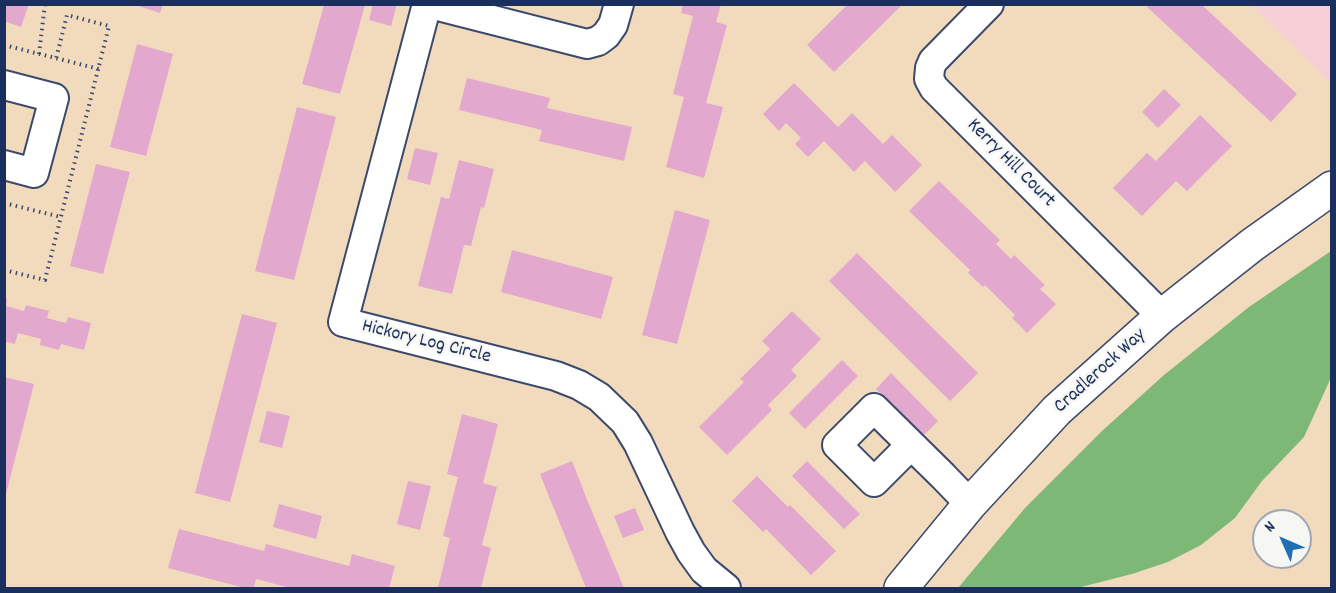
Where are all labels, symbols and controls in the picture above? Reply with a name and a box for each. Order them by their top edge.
street label: Kerry Hill Court [961,115,1059,213]
street label: Hickory Log Circle [359,315,493,371]
street label: Cradlerock Way [1050,324,1152,420]
north arrow [1252,509,1312,569]
text: N [1259,516,1281,538]

